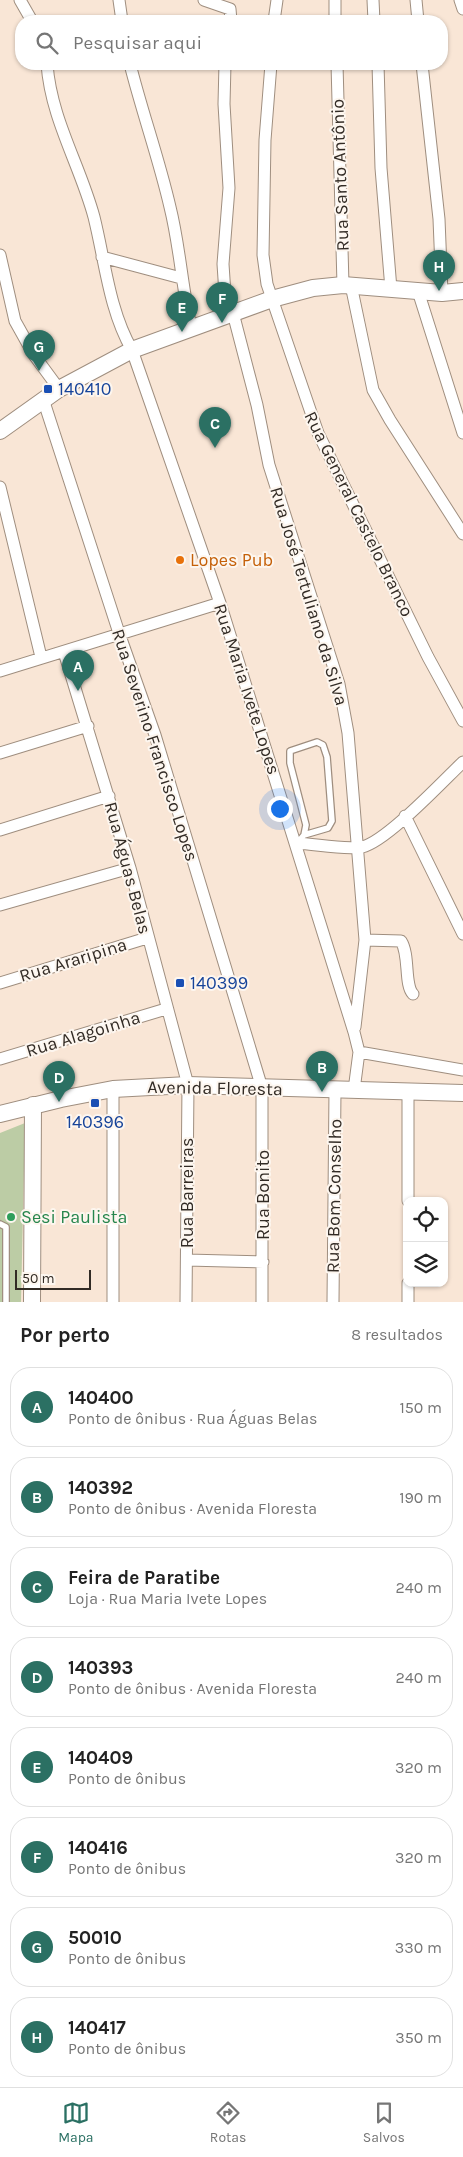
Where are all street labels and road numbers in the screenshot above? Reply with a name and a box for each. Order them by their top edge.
street label: Rua Santo Antônio [326,98,354,252]
street label: Rua General Castelo Branco [300,408,418,620]
street label: Rua José Tertuliano da Silva [265,484,353,708]
street label: Rua Maria Ivete Lopes [209,601,285,777]
street label: Rua Severino Francisco Lopes [107,626,203,864]
street label: Rua Águas Belas [100,799,157,937]
street label: Rua Araripina [17,933,129,987]
street label: Rua Alagoinha [23,1006,143,1062]
street label: Avenida Floresta [147,1076,283,1100]
street label: Rua Bom Conselho [322,1119,346,1273]
street label: Rua Barreiras [176,1138,198,1248]
street label: Rua Bonito [252,1150,274,1240]

